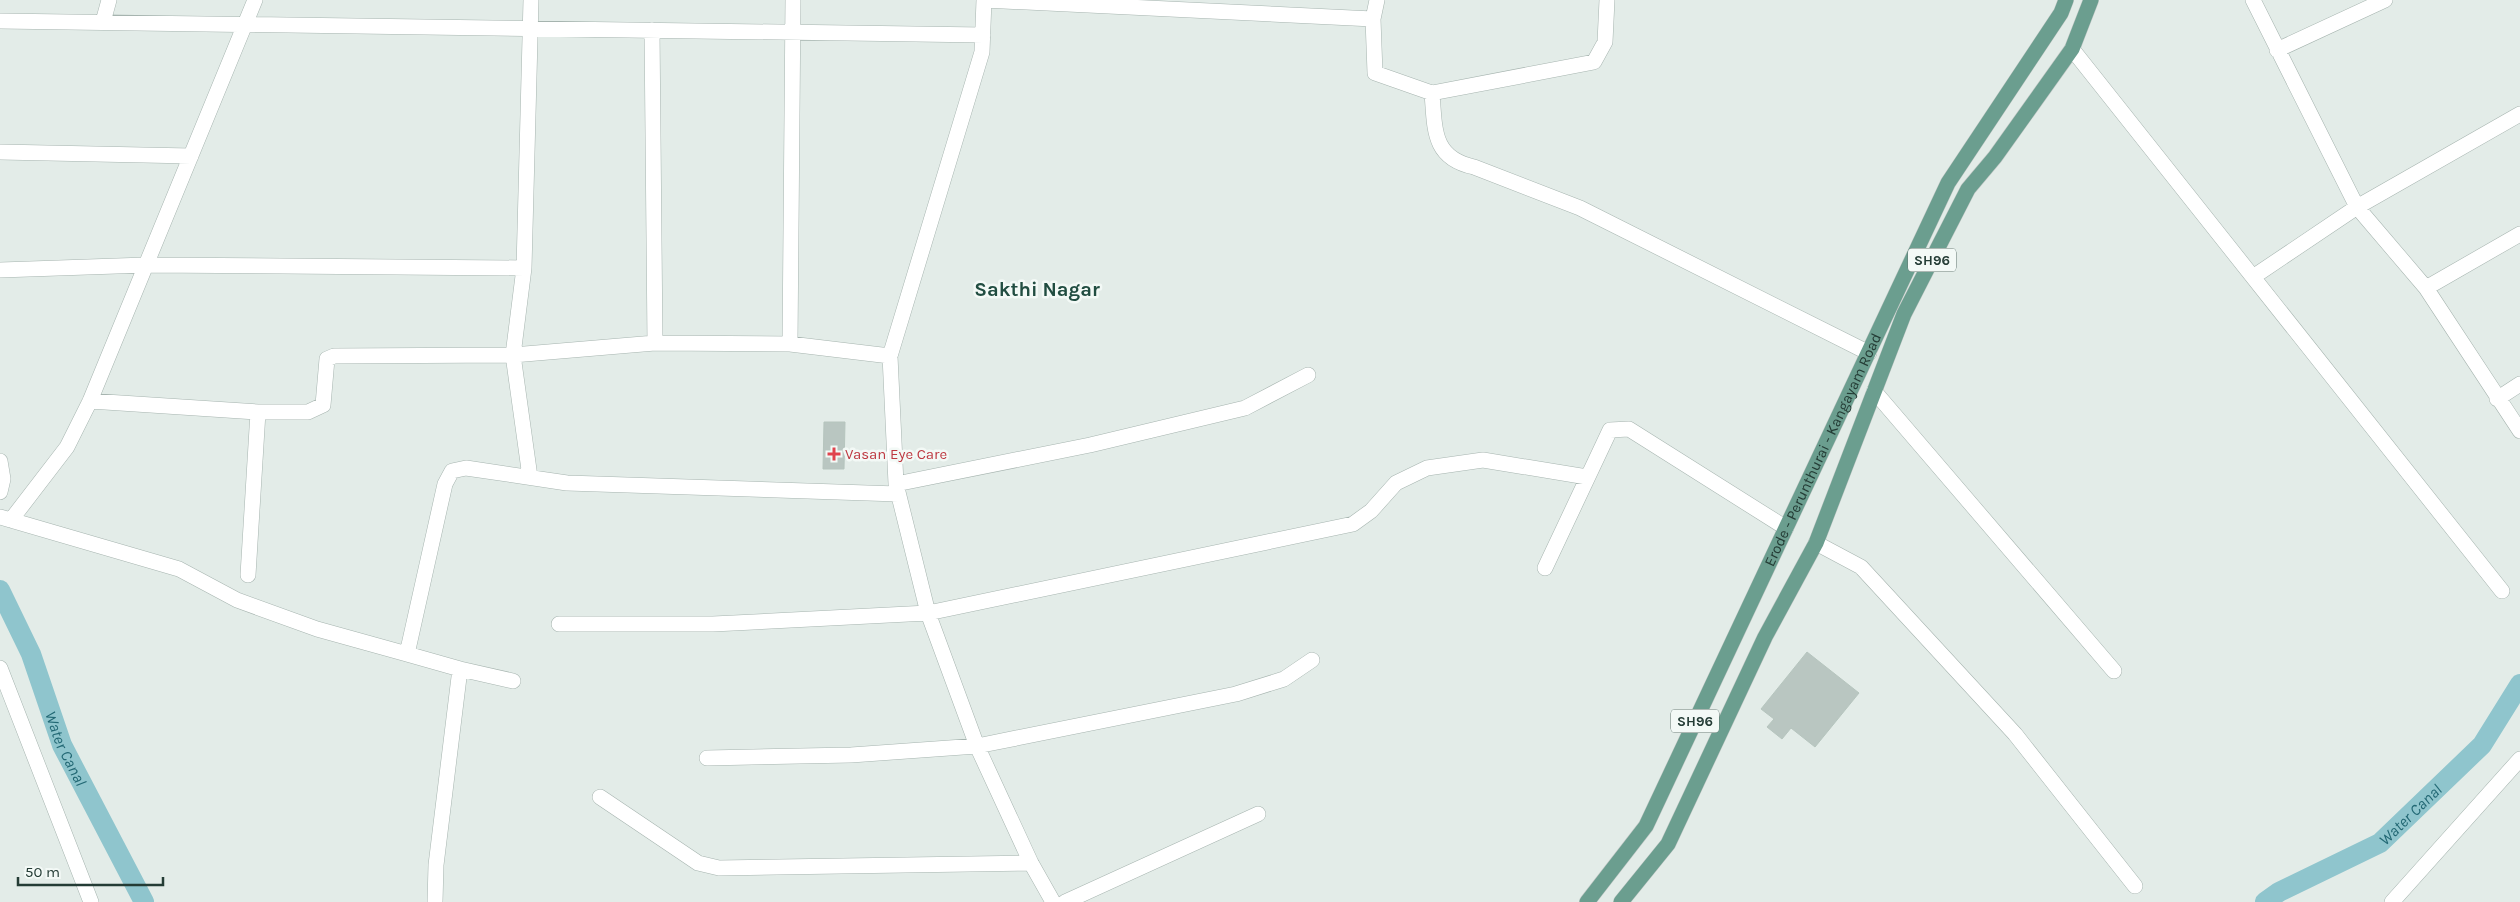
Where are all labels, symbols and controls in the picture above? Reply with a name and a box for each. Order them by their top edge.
road number: SH96 [1908,248,1956,272]
district label: Sakthi Nagar [974,278,1100,301]
street label: Erode - Perunthurai - Kangayam Road [1760,330,1885,569]
place label: Vasan Eye Care [845,445,947,463]
marker: Vasan Eye Care [827,447,841,461]
water label: Water Canal [41,709,91,789]
road number: SH96 [1671,709,1719,732]
water label: Water Canal [2375,780,2446,849]
scale bar [18,854,162,886]
text: 50 m [25,863,60,881]

